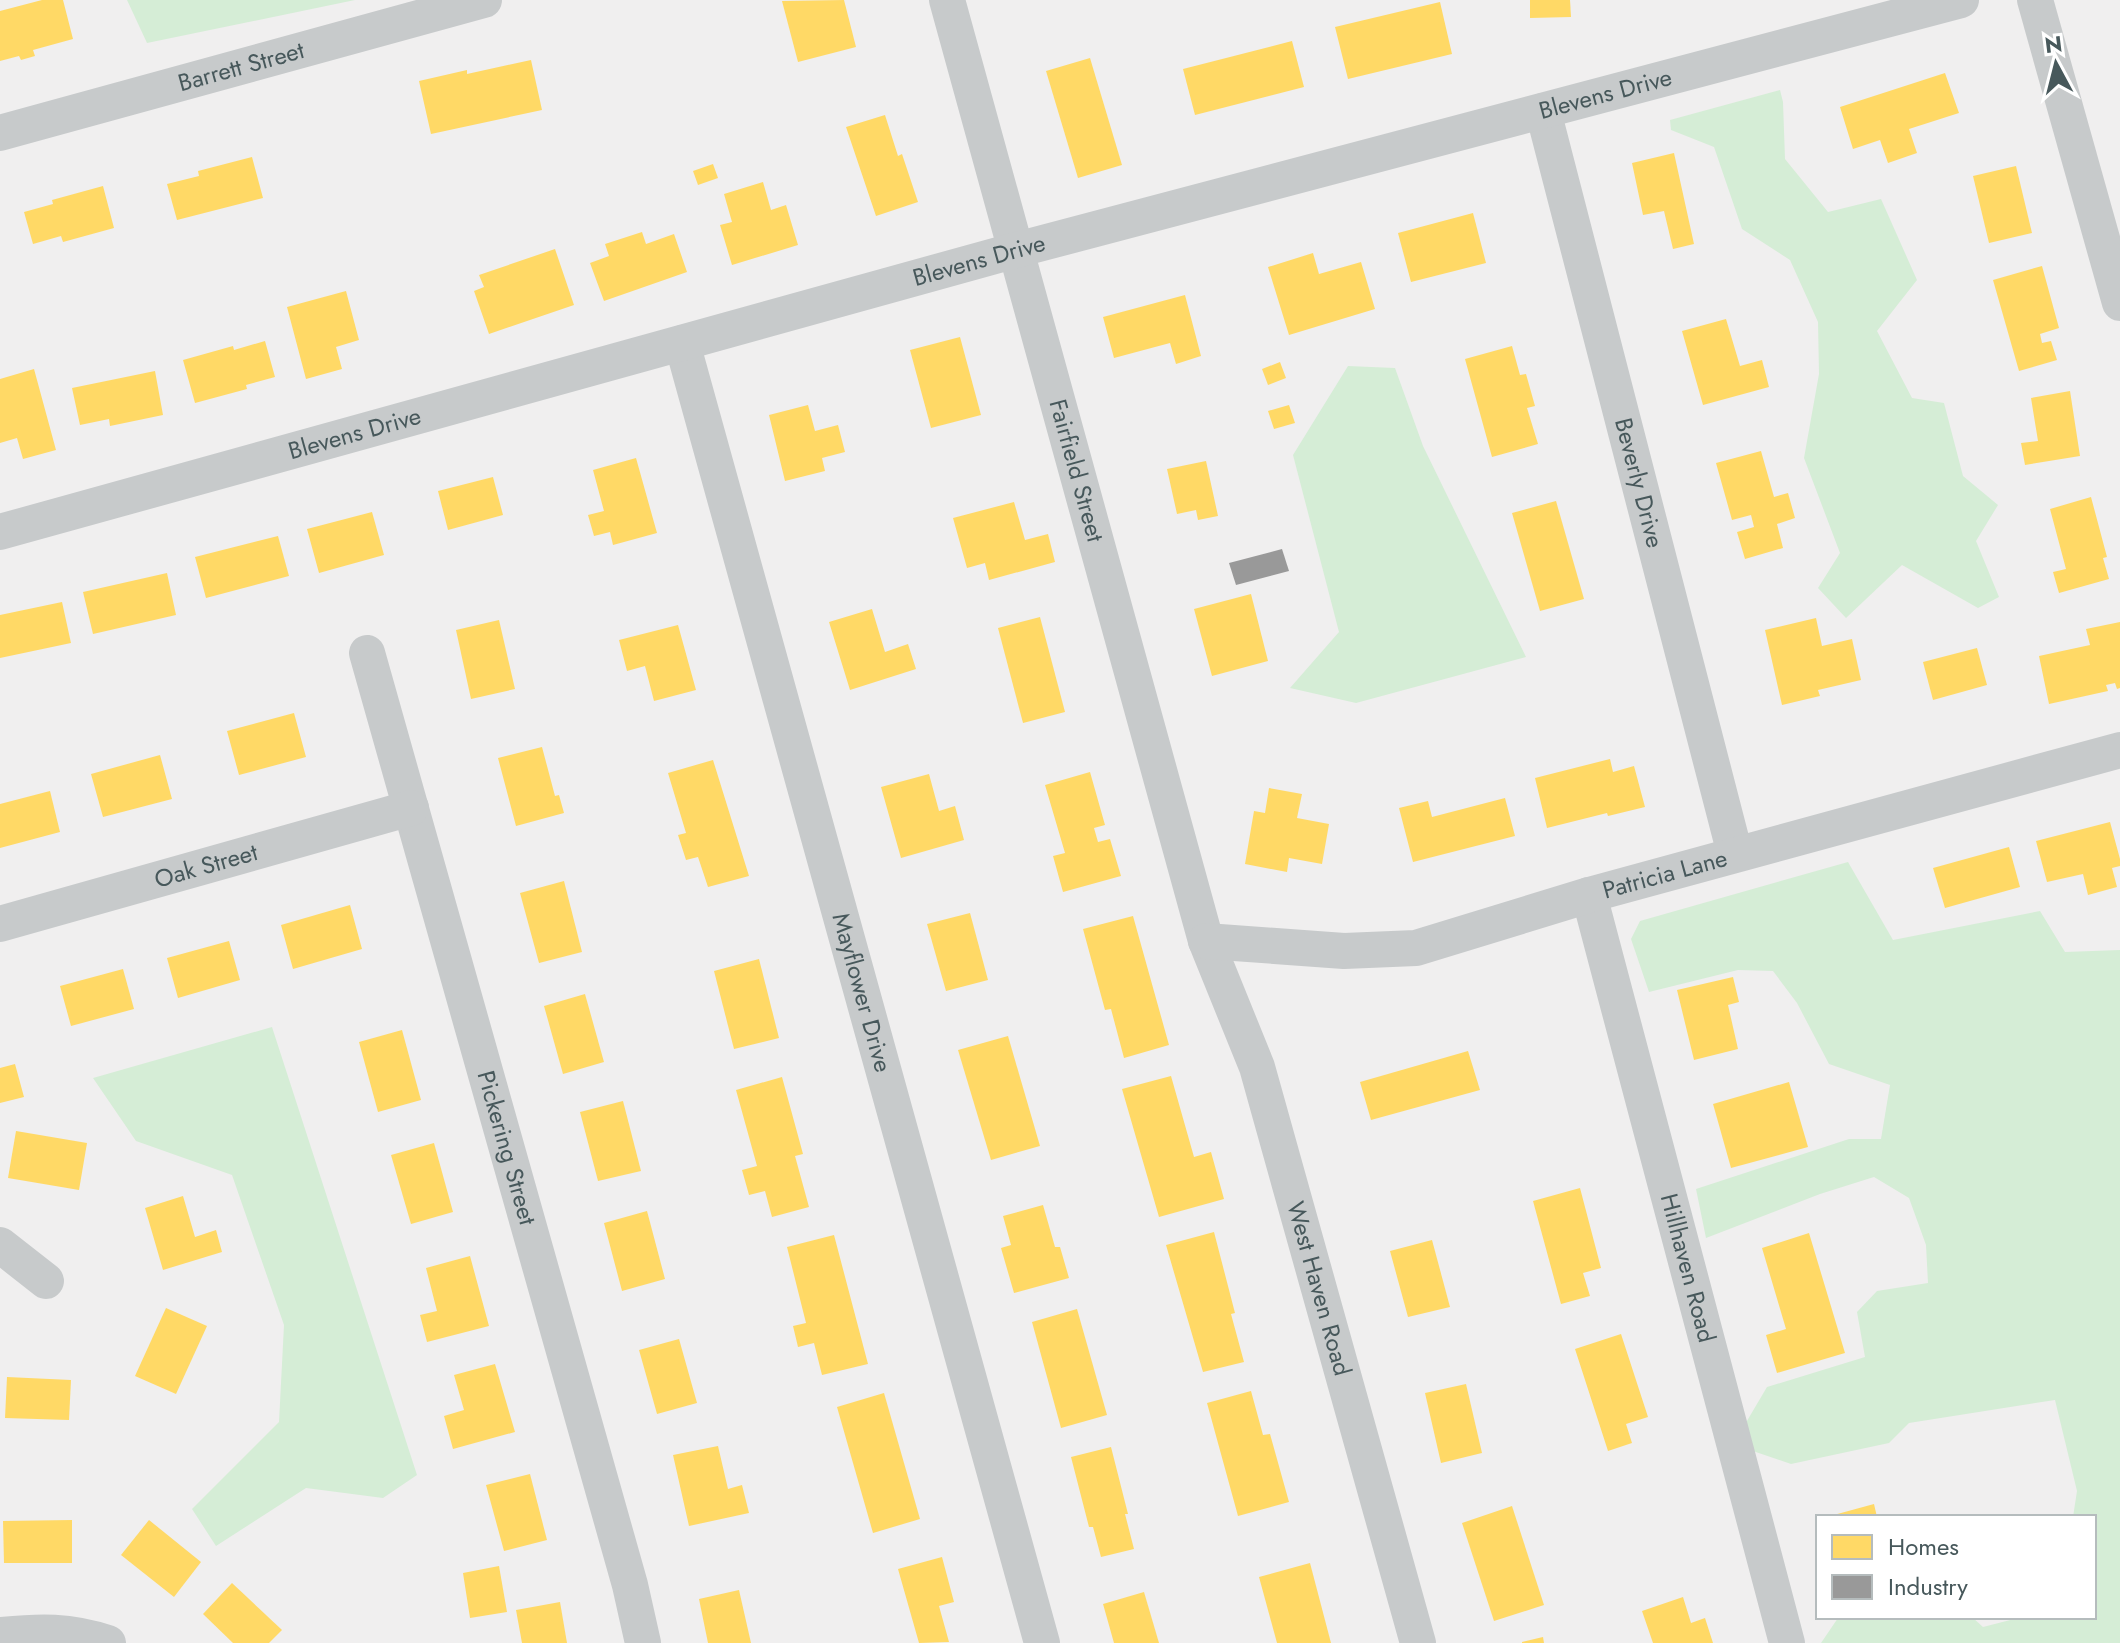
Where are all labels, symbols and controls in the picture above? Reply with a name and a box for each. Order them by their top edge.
north arrow [2016,24,2096,104]
text: N [2043,27,2064,61]
street label: Barrett Street [174,32,308,100]
street label: Blevens Drive [1535,59,1676,128]
street label: Blevens Drive [908,225,1049,295]
street label: Fairfield Street [1041,395,1113,546]
street label: Blevens Drive [284,398,425,468]
street label: Beverly Drive [1606,414,1673,551]
street label: Oak Street [150,834,262,897]
street label: Patricia Lane [1598,840,1731,908]
street label: Mayflower Drive [824,909,901,1076]
street label: Pickering Street [469,1066,546,1229]
street label: Hillhaven Road [1652,1190,1725,1346]
street label: West Haven Road [1278,1197,1360,1380]
legend [1816,1515,2096,1619]
text: Homes [1888,1529,1959,1564]
text: Industry [1888,1569,1968,1604]

